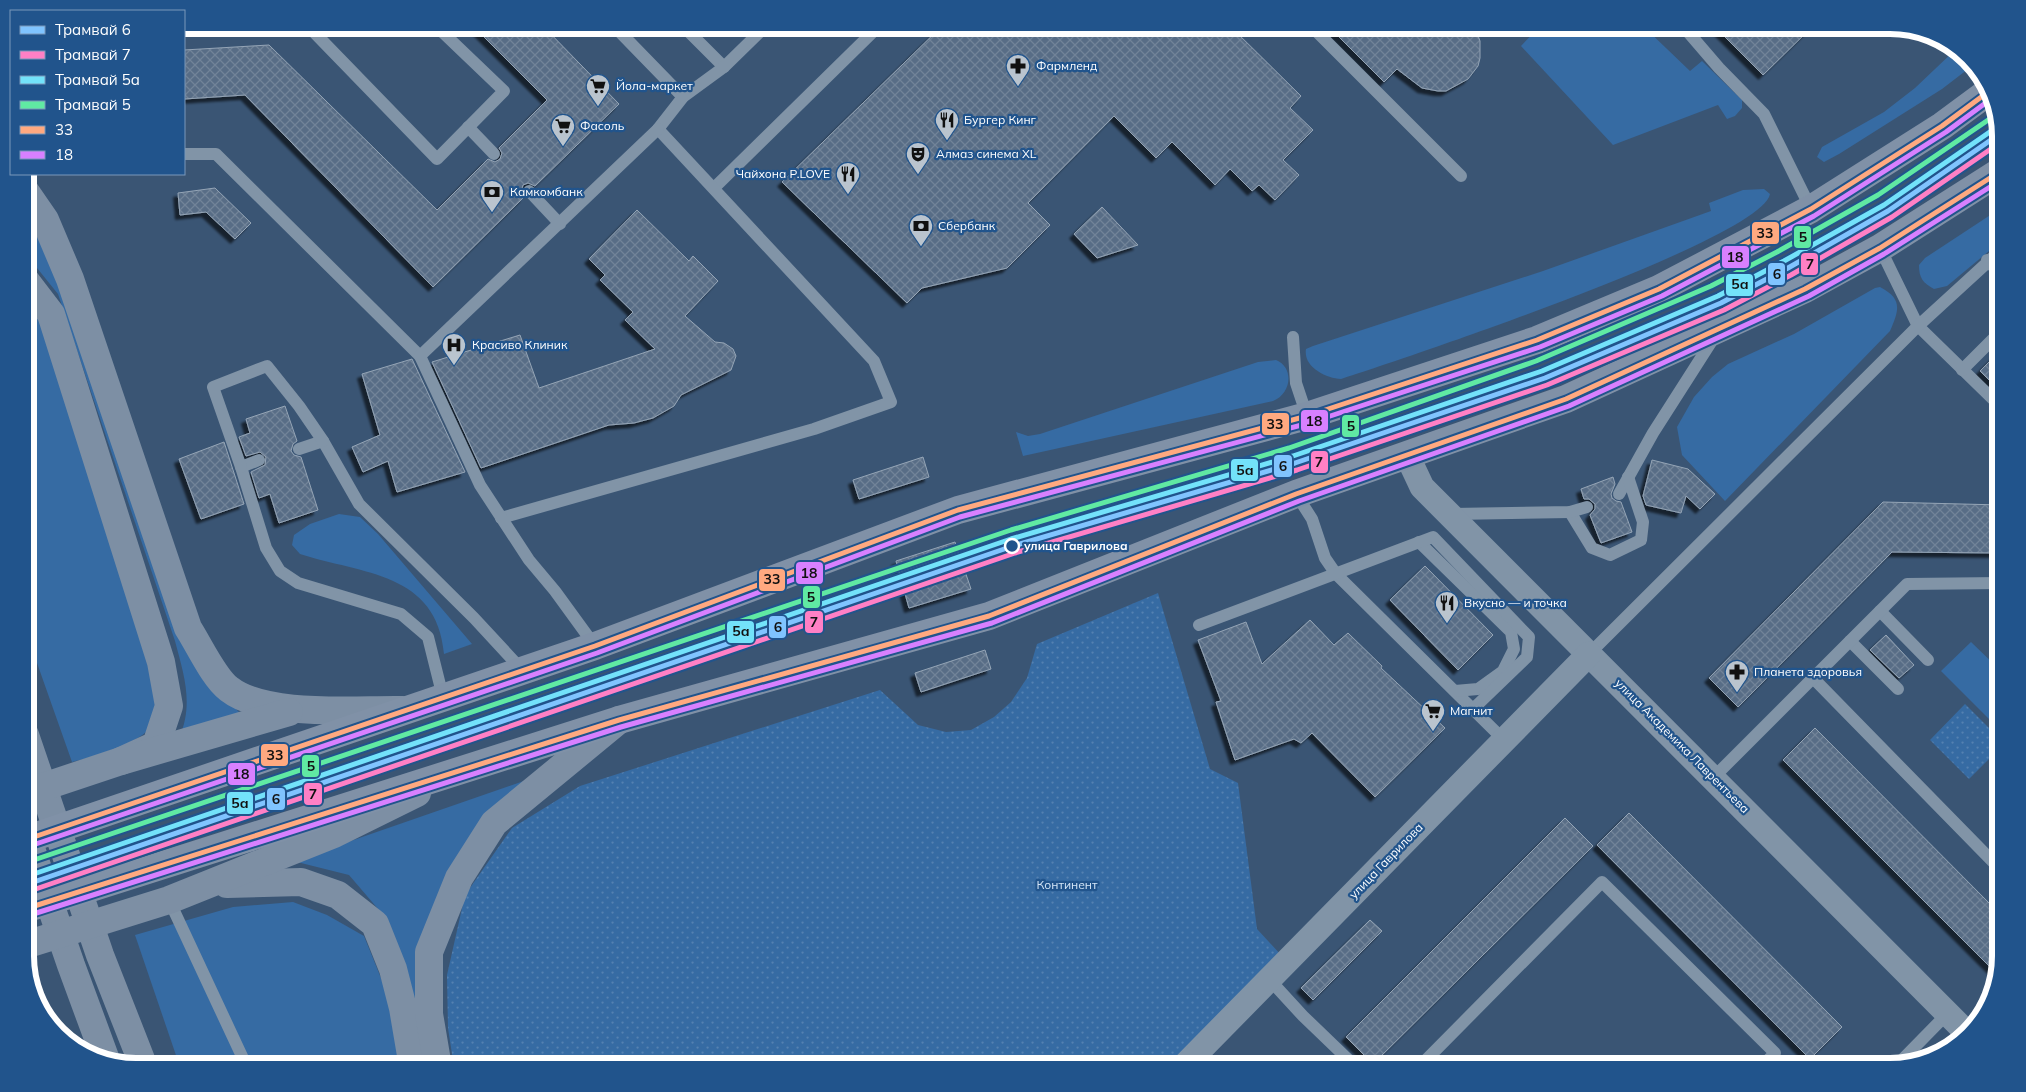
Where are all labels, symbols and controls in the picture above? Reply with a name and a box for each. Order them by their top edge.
legend [10,10,185,175]
text: Трамвай 6 [55,20,131,39]
text: Трамвай 7 [55,45,131,64]
pharmacy icon: Фармленд [1005,53,1031,87]
place label: Фармленд [1036,58,1097,73]
text: Трамвай 5а [55,70,140,89]
supermarket icon: Йола-маркет [585,73,611,107]
place label: Йола-маркет [616,78,693,93]
text: Трамвай 5 [55,95,131,114]
restaurant icon: Бургер Кинг [934,107,960,141]
place label: Бургер Кинг [964,112,1037,127]
supermarket icon: Фасоль [550,113,576,147]
place label: Фасоль [580,118,625,133]
text: 33 [55,120,73,139]
theatre icon: Алмаз синема XL [905,141,931,175]
text: 18 [55,145,73,164]
place label: Алмаз синема XL [936,146,1037,161]
restaurant icon: Чайхона P.LOVE [835,161,861,195]
place label: Чайхона P.LOVE [736,166,830,181]
bank icon: Камкомбанк [479,179,505,213]
place label: Камкомбанк [510,184,583,199]
bank icon: Сбербанк [908,213,934,247]
place label: Сбербанк [938,218,996,233]
line badge: 33 [1751,221,1780,245]
text: 33 [1757,224,1773,242]
line badge: 5 [1793,225,1812,249]
text: 5 [1799,228,1807,246]
line badge: 18 [1721,245,1750,269]
text: 18 [1727,248,1743,266]
line badge: 7 [1800,252,1819,276]
text: 7 [1806,255,1814,273]
line badge: 6 [1767,262,1786,286]
text: 6 [1773,265,1781,283]
line badge: 5а [1725,273,1754,297]
text: 5а [1731,275,1749,293]
hospital icon: Красиво Клиник [441,332,467,366]
place label: Красиво Клиник [472,337,568,352]
line badge: 18 [1300,409,1329,433]
line badge: 33 [1261,412,1290,436]
text: 18 [1306,412,1322,430]
line badge: 5 [1341,414,1360,438]
text: 33 [1267,415,1283,433]
text: 5 [1347,417,1355,435]
line badge: 7 [1310,450,1329,474]
text: 7 [1315,453,1323,471]
line badge: 6 [1273,454,1293,478]
text: 6 [1279,457,1287,475]
line badge: 5а [1230,458,1259,482]
text: 5а [1236,461,1254,479]
marker: улица Гаврилова [1004,538,1020,554]
place label: улица Гаврилова [1024,538,1128,553]
line badge: 18 [795,561,824,585]
text: 18 [801,564,817,582]
line badge: 33 [758,568,786,592]
text: 33 [764,570,780,588]
line badge: 5 [802,585,821,609]
text: 5 [807,588,815,606]
restaurant icon: Вкусно — и точка [1434,590,1460,624]
place label: Вкусно — и точка [1464,595,1567,610]
line badge: 7 [804,610,824,634]
text: 7 [810,613,818,631]
line badge: 6 [768,615,787,639]
text: 6 [774,618,782,636]
line badge: 5а [726,620,755,644]
text: 5а [732,622,750,640]
pharmacy icon: Планета здоровья [1724,659,1750,693]
place label: Планета здоровья [1754,664,1862,679]
street label: улица Академика Лаврентьева [1612,675,1753,816]
supermarket icon: Магнит [1420,698,1446,732]
place label: Магнит [1450,703,1493,718]
line badge: 33 [260,743,289,767]
text: 33 [267,746,283,764]
line badge: 5 [301,754,320,778]
text: 5 [307,757,315,775]
line badge: 18 [227,762,256,786]
text: 18 [233,765,249,783]
line badge: 7 [303,782,323,806]
text: 7 [309,785,317,803]
line badge: 6 [266,787,286,811]
text: 6 [272,790,280,808]
line badge: 5а [226,791,254,815]
text: 5а [231,794,249,812]
street label: улица Гаврилова [1346,820,1426,902]
park label: Континент [1036,877,1098,892]

